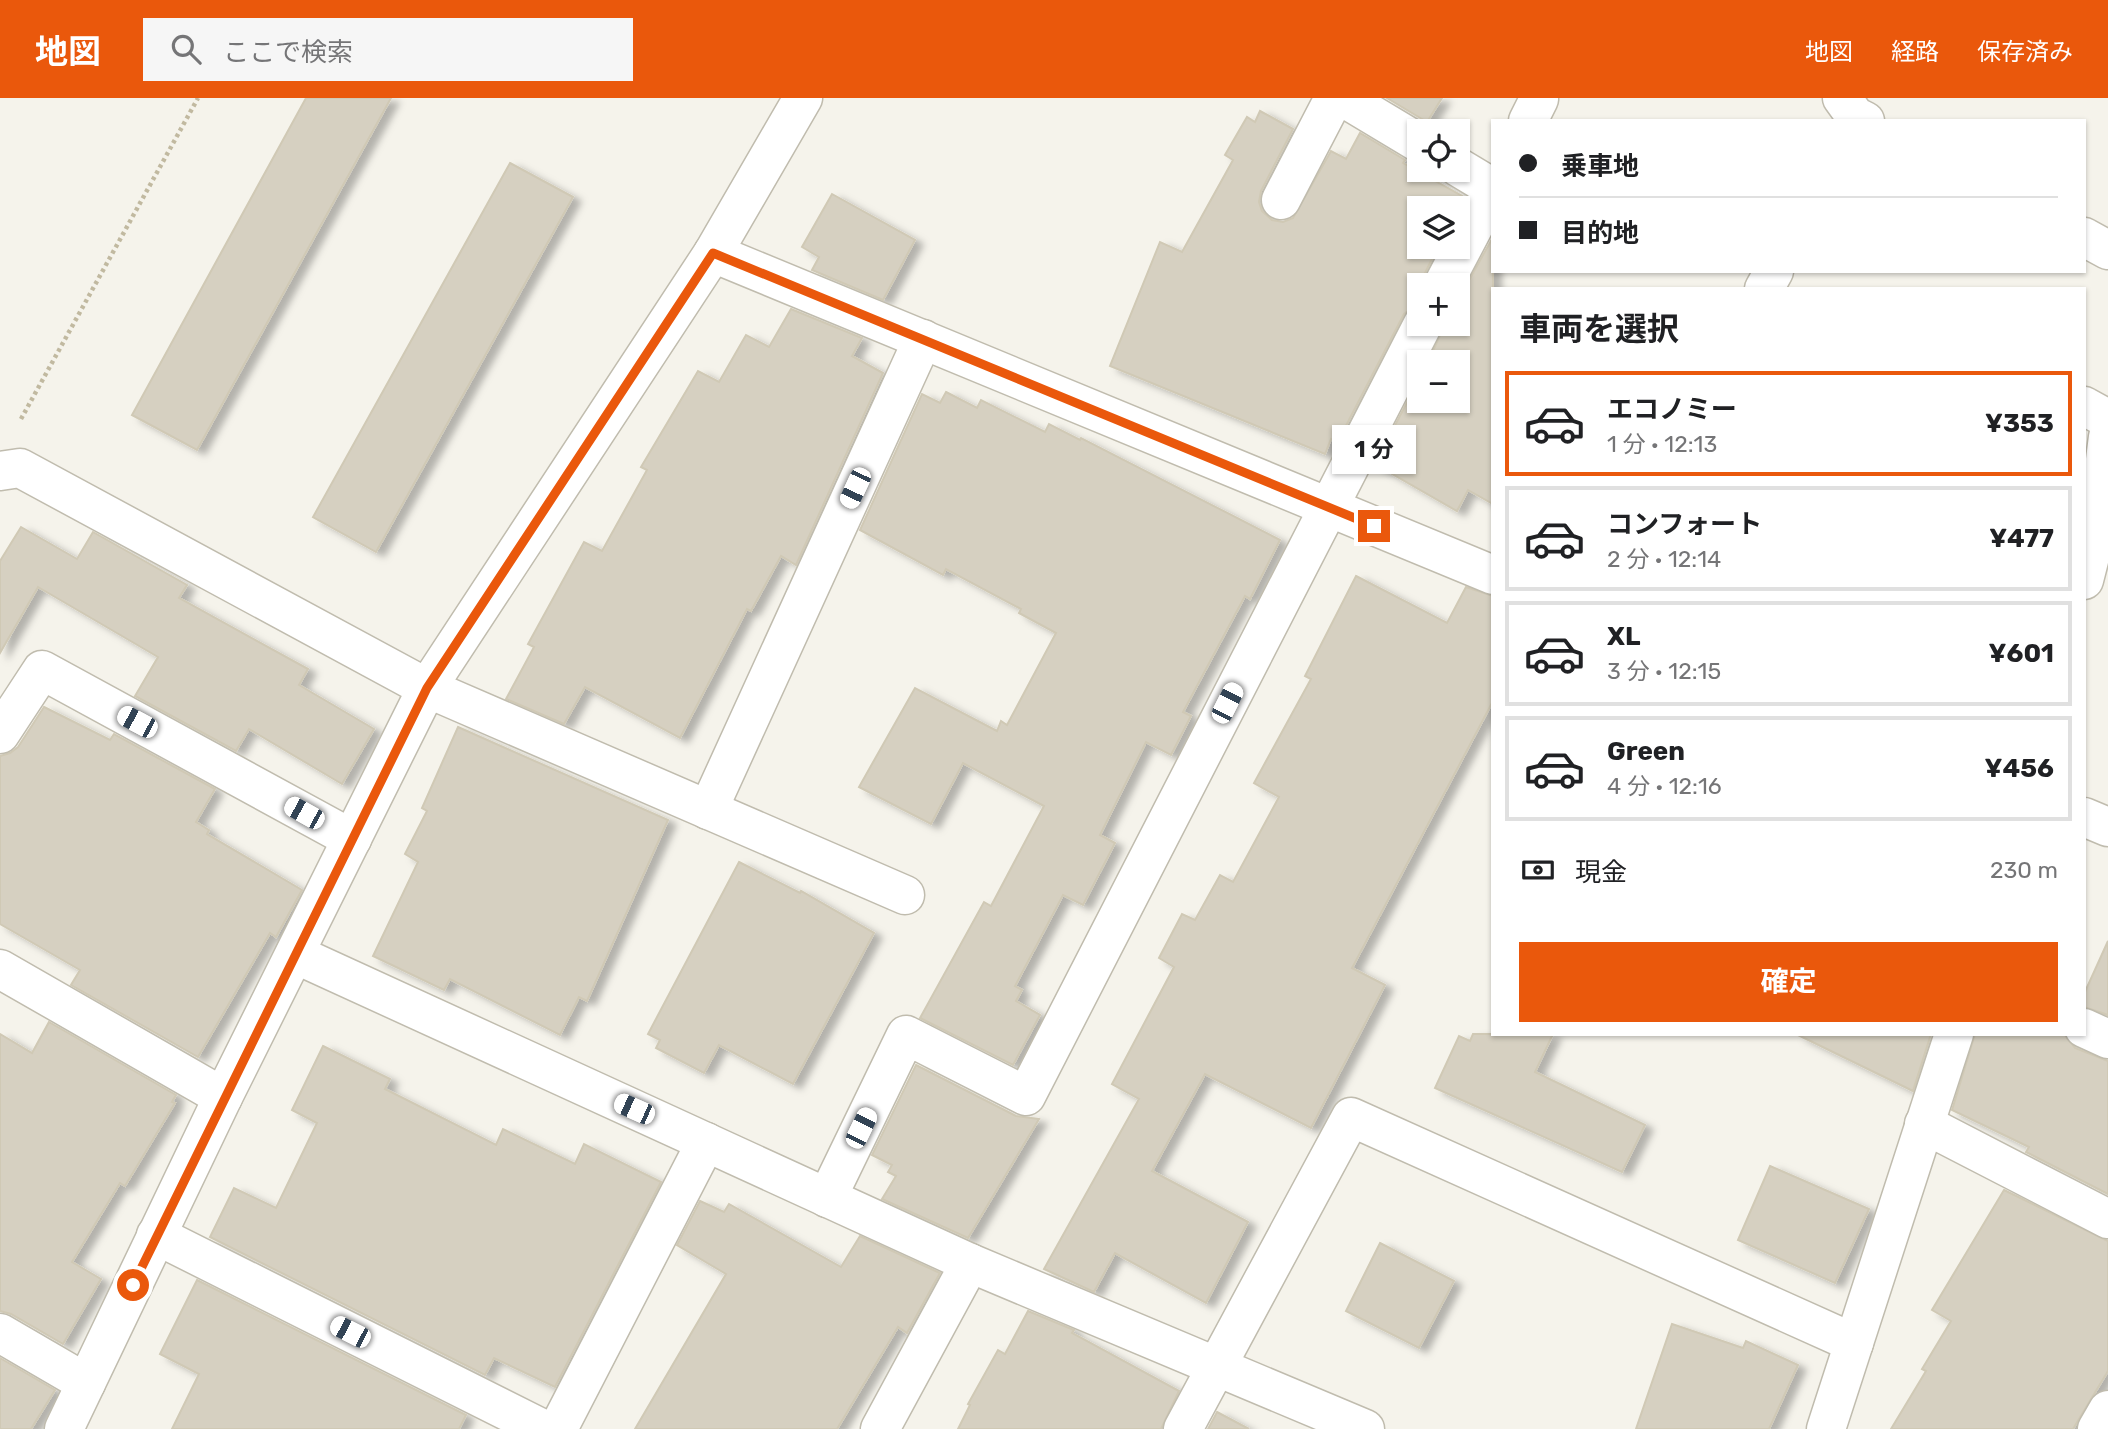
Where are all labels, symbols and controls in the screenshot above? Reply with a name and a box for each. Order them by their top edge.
search box [143,18,633,81]
icon: search [167,30,205,68]
text: 地図 [35,32,101,71]
text: ここで検索 [223,37,353,68]
text: 地図 [1805,38,1853,66]
text: 経路 [1891,38,1939,66]
text: 保存済み [1977,38,2073,66]
map controls [1407,119,1470,413]
button: locate [1407,119,1470,182]
text: 乗車地 [1561,151,1639,182]
button: layers [1407,196,1470,259]
text: 目的地 [1561,218,1639,249]
button: + [1407,273,1470,336]
text: 車両を選択 [1519,310,1679,348]
button: − [1407,350,1470,413]
icon: car [1523,392,1586,455]
text: エコノミー [1607,394,1737,425]
text: ¥353 [1985,408,2054,439]
callout: 1 分 [1332,424,1416,474]
text: 1 分 · 12:13 [1607,430,1717,458]
text: 1 分 [1354,435,1394,463]
car [837,465,874,511]
icon: car [1523,507,1586,570]
text: コンフォート [1607,509,1762,540]
route end [1358,510,1390,542]
text: ¥477 [1989,523,2054,554]
text: 2 分 · 12:14 [1607,545,1721,573]
text: XL [1607,621,1640,652]
icon: car [1523,622,1586,685]
text: ¥601 [1989,638,2054,669]
text: 3 分 · 12:15 [1607,657,1721,685]
car [1209,680,1246,726]
car [114,703,161,741]
text: Green [1607,736,1685,767]
icon: car [1523,737,1586,800]
text: ¥456 [1985,753,2054,784]
text: 4 分 · 12:16 [1607,772,1722,800]
car [281,794,328,832]
icon: cash [1519,851,1557,889]
text: 230 m [1990,856,2058,884]
text: 現金 [1575,857,1627,888]
button: 確定 [1519,942,2058,1022]
car [611,1091,658,1127]
car [843,1105,880,1151]
route start [117,1269,149,1301]
car [327,1313,374,1351]

